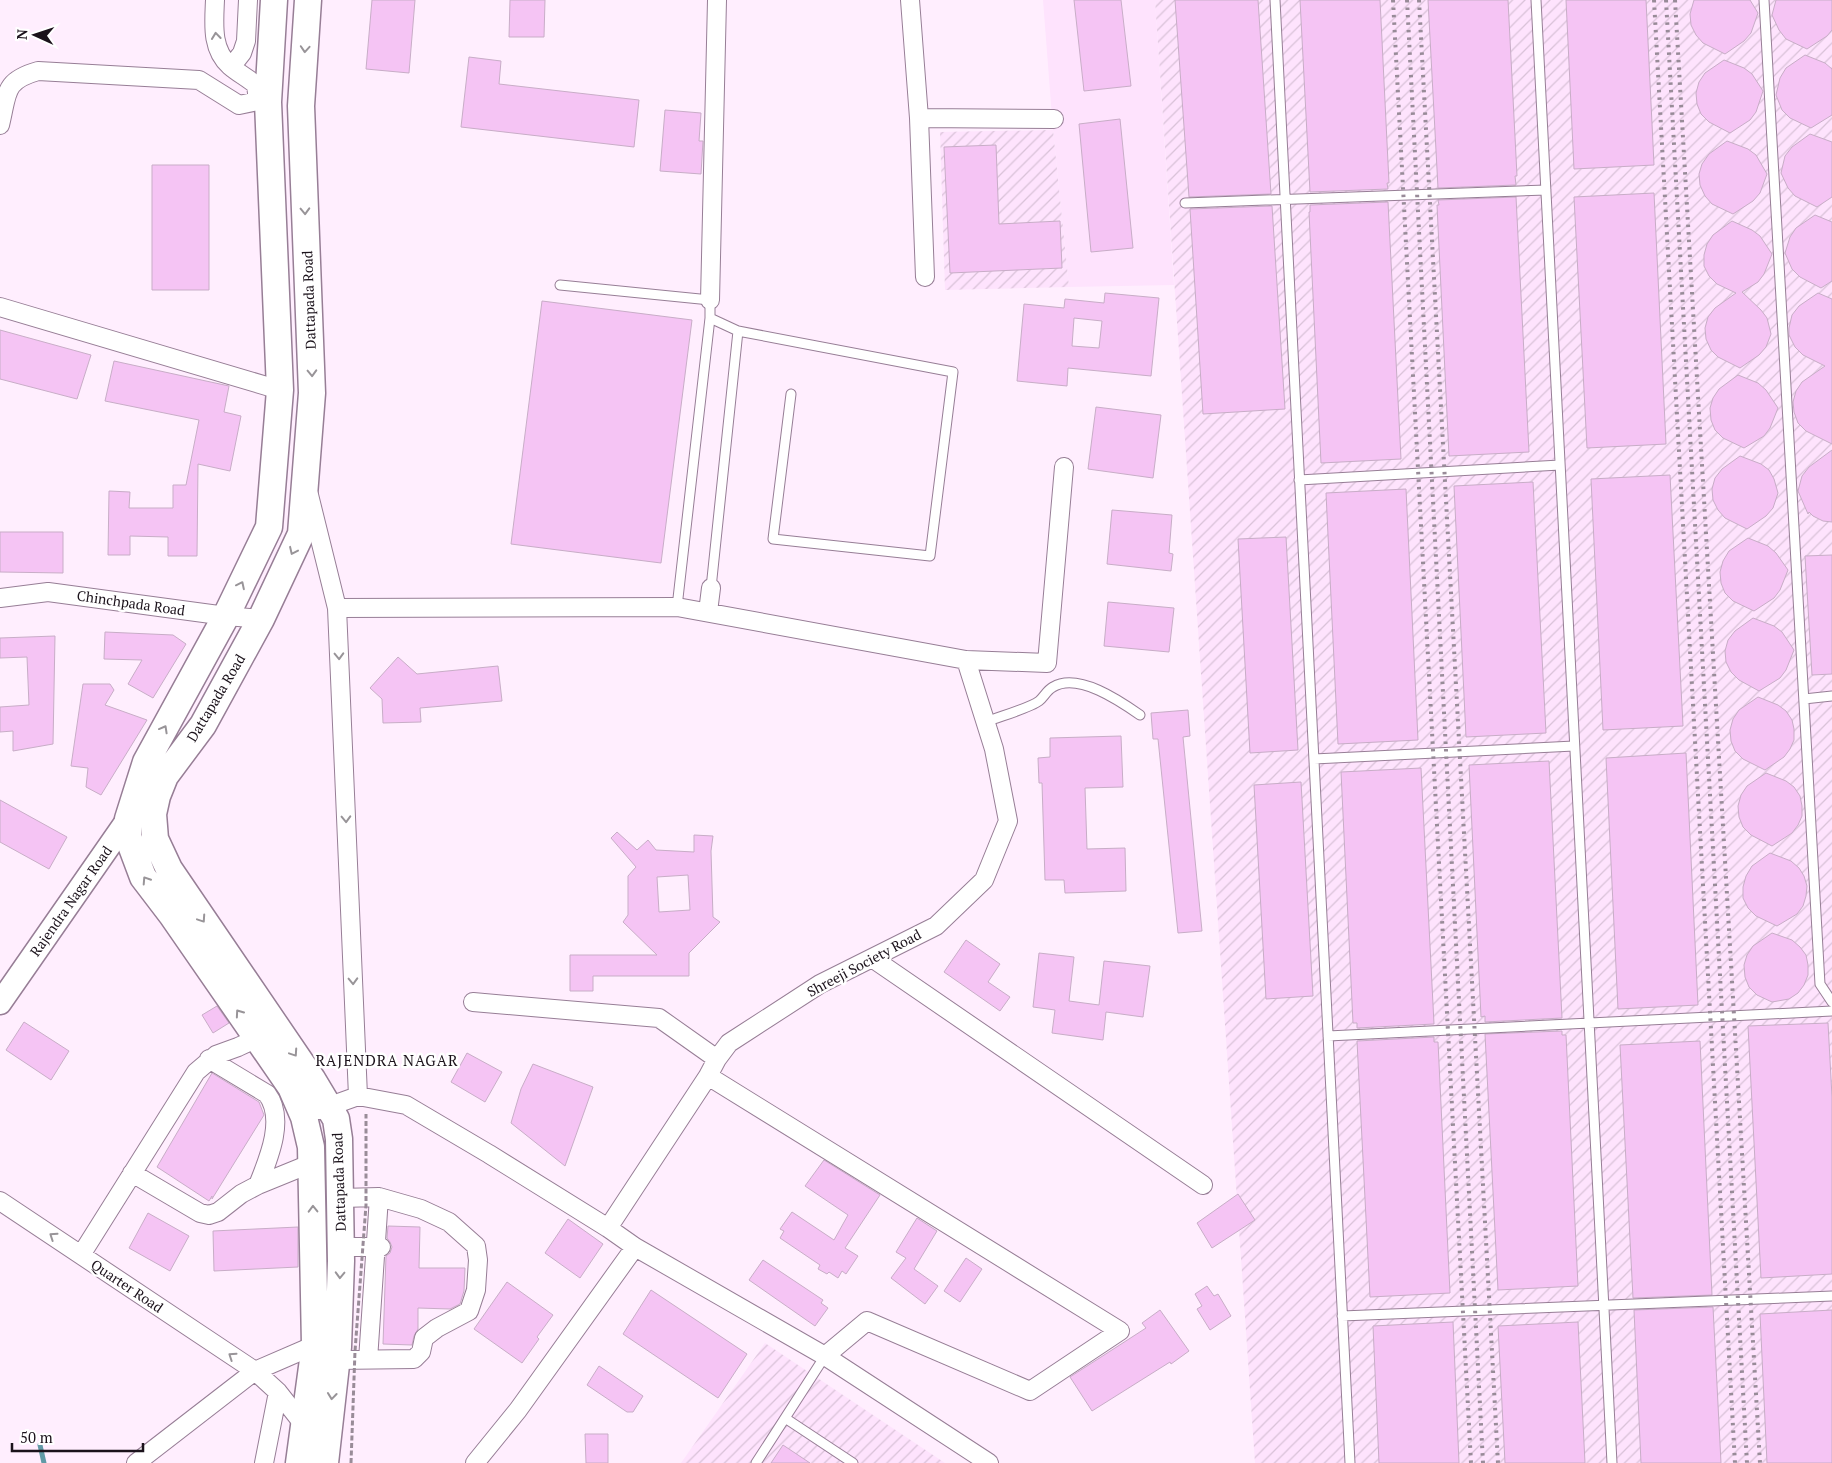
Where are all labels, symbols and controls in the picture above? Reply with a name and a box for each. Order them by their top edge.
north arrow [10,10,60,60]
text: N [12,28,31,40]
one-way arrow [210,31,221,39]
one-way arrow [300,45,311,53]
one-way arrow [300,207,311,215]
street label: Dattapada Road [297,250,320,350]
one-way arrow [306,370,317,378]
one-way arrow [289,546,300,555]
one-way arrow [235,581,245,590]
street label: Chinchpada Road [76,586,187,620]
street label: Dattapada Road [182,650,249,745]
one-way arrow [334,653,345,661]
one-way arrow [158,725,168,734]
one-way arrow [341,815,351,823]
street label: Rajendra Nagar Road [25,842,116,960]
one-way arrow [143,876,152,885]
one-way arrow [196,914,206,923]
street label: Shreeji Society Road [803,924,924,1001]
one-way arrow [347,977,358,985]
one-way arrow [236,1009,245,1019]
one-way arrow [288,1048,297,1057]
district label: RAJENDRA NAGAR [316,1050,458,1070]
street label: Dattapada Road [327,1132,350,1232]
one-way arrow [307,1205,318,1213]
one-way arrow [49,1233,59,1242]
street label: Quarter Road [88,1254,167,1317]
one-way arrow [335,1271,346,1279]
one-way arrow [228,1352,237,1362]
one-way arrow [327,1392,338,1400]
scale bar [12,1420,144,1452]
text: 50 m [20,1427,53,1447]

